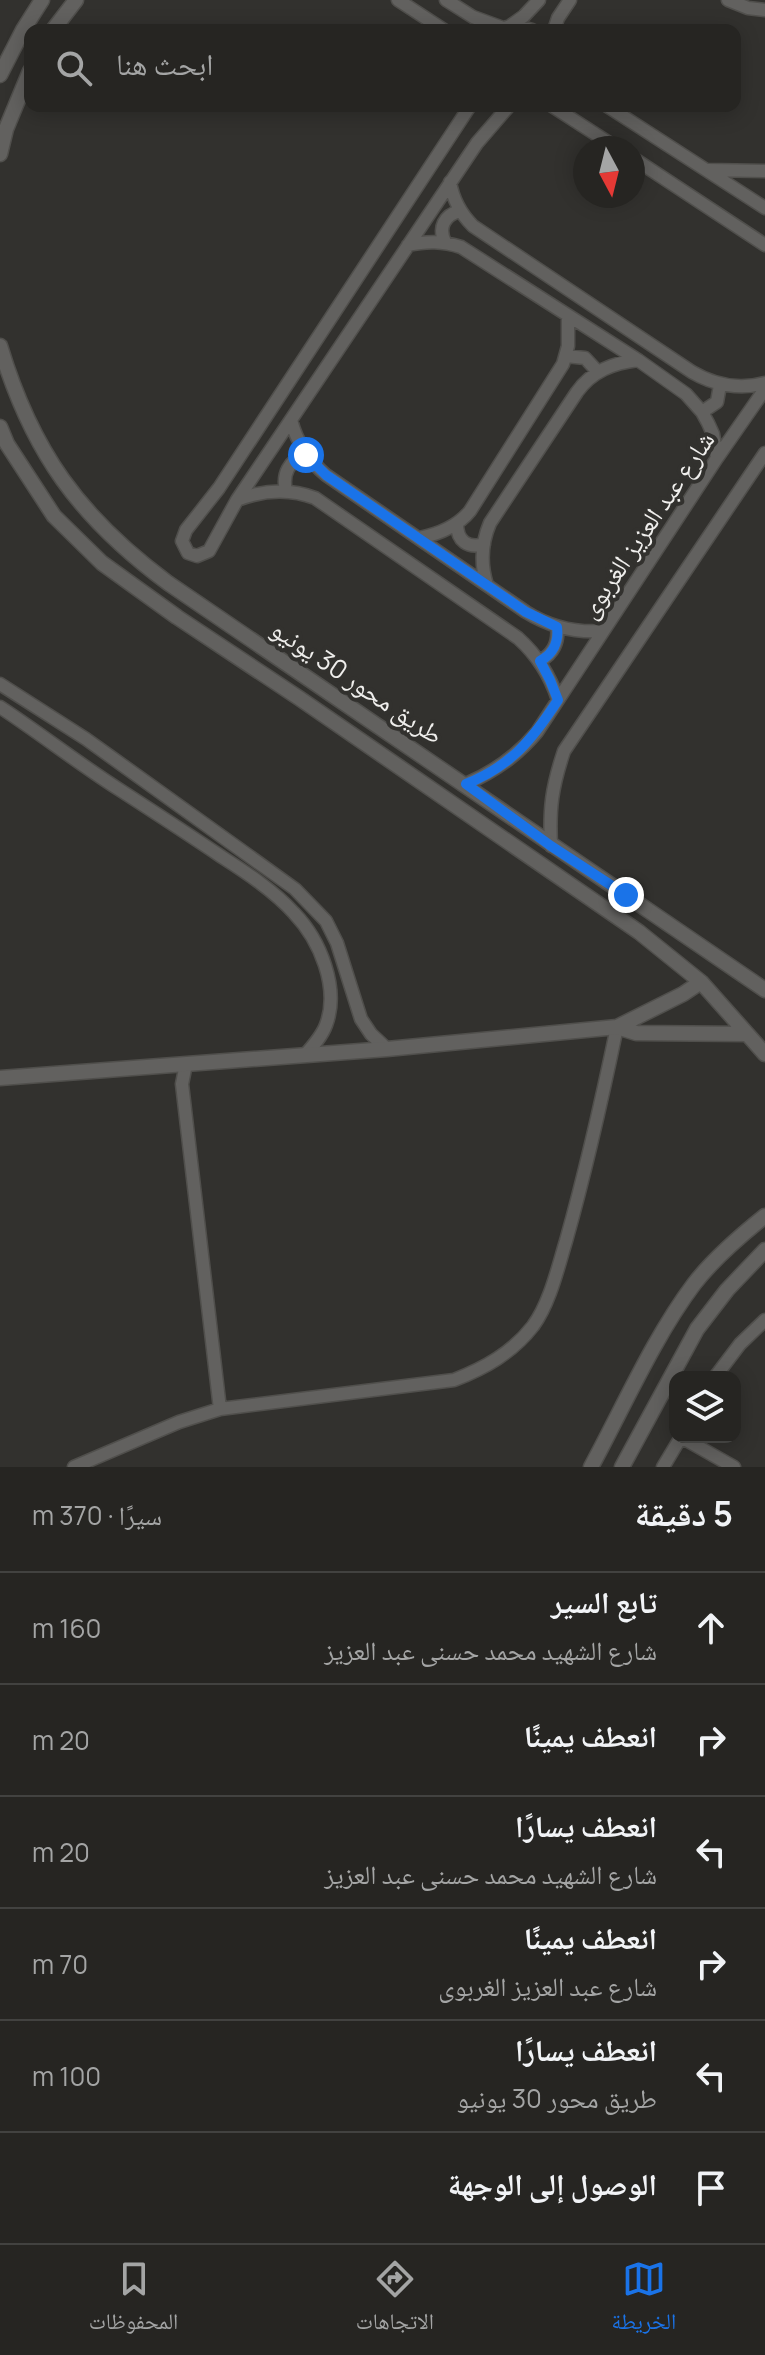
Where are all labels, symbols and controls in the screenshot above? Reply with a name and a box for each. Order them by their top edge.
search box [24,24,741,112]
text: ابحث هنا [116,43,213,84]
icon: search [52,46,96,90]
north arrow [573,136,645,208]
street label: شارع عبد العزيز الغربوى [570,424,722,625]
route start [288,437,324,473]
street label: طريق محور 30 يونيو [264,610,451,752]
route end [608,877,644,913]
map controls [669,1371,741,1443]
button: layers [669,1371,741,1443]
text: 5 دقيقة [635,1490,733,1536]
text: سيرًا · 370 m [32,1497,162,1533]
text: تابع السير [551,1581,657,1622]
icon: ahead [689,1606,733,1650]
text: 160 m [32,1610,101,1646]
text: شارع الشهيد محمد حسنى عبد العزيز [324,1632,657,1668]
text: انعطف يمينًا [524,1715,657,1756]
icon: right [689,1718,733,1762]
text: 20 m [32,1722,90,1758]
text: انعطف يسارًا [515,1805,657,1846]
icon: left [689,1830,733,1874]
text: 20 m [32,1834,90,1870]
text: شارع الشهيد محمد حسنى عبد العزيز [324,1856,657,1892]
text: انعطف يمينًا [524,1917,657,1958]
icon: right [689,1942,733,1986]
text: 70 m [32,1946,88,1982]
text: شارع عبد العزيز الغربوى [438,1968,657,2004]
text: انعطف يسارًا [515,2029,657,2070]
icon: left [689,2054,733,2098]
text: 100 m [32,2058,101,2094]
text: طريق محور 30 يونيو [457,2080,657,2116]
text: الوصول إلى الوجهة [448,2163,657,2204]
icon: arrive [689,2166,733,2210]
tab: المحفوظات [89,2257,178,2343]
tab: الاتجاهات [356,2257,434,2343]
tab: الخريطة [611,2257,676,2343]

